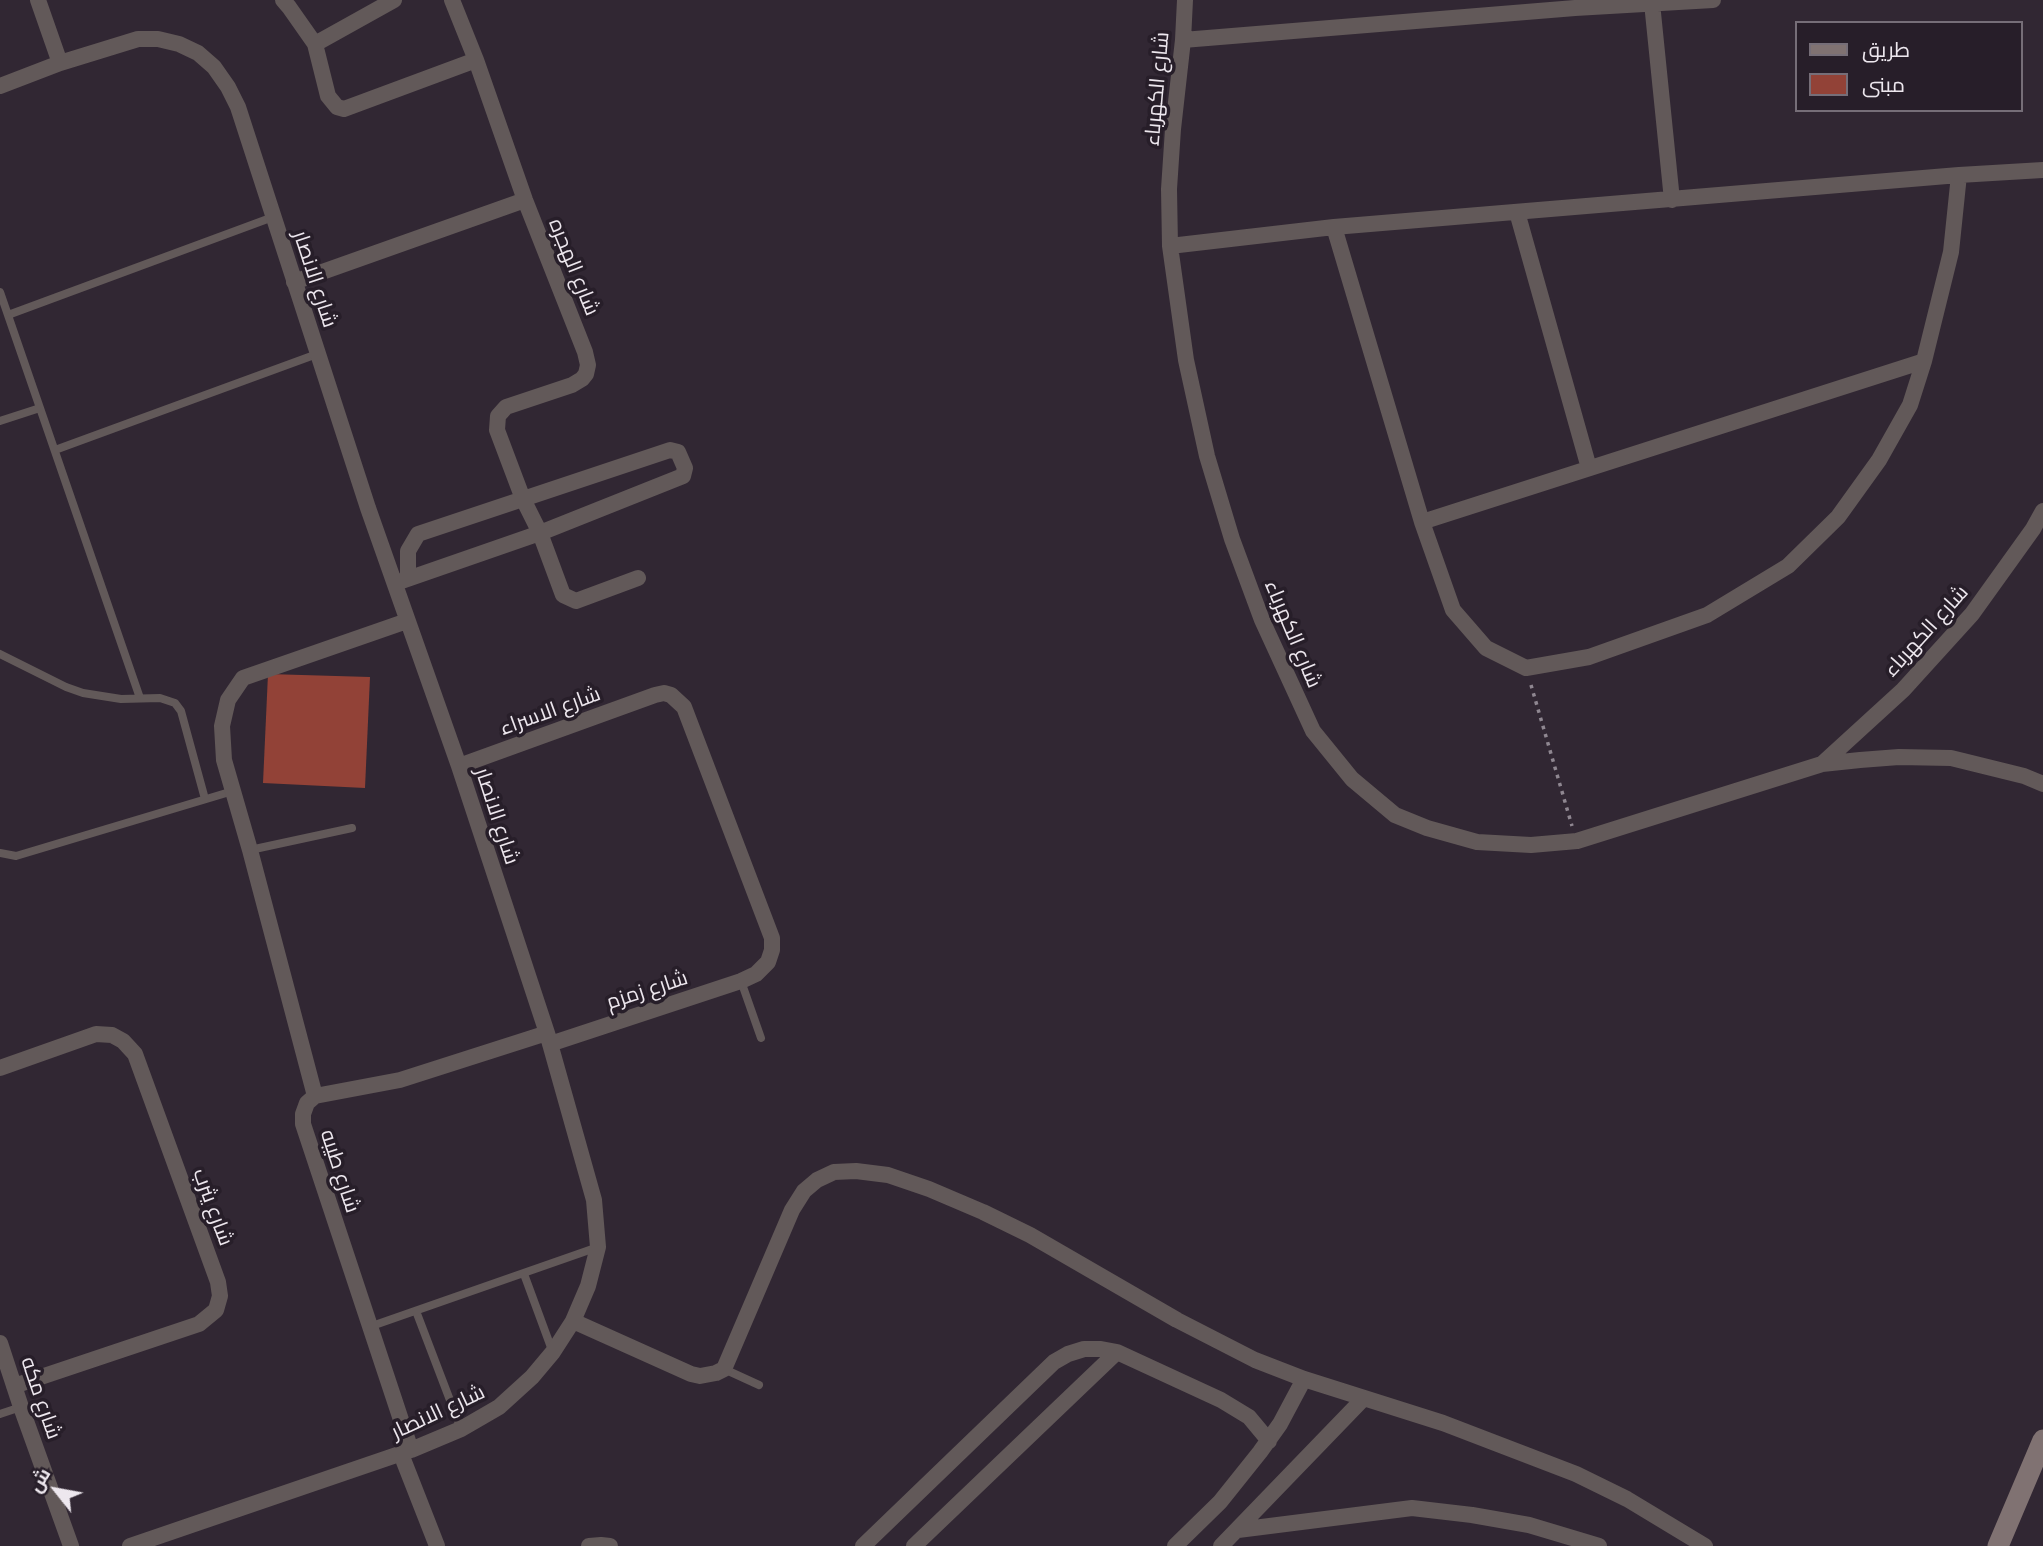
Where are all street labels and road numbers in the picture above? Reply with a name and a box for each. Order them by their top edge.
street label: شارع الكهرباء [1139,31,1175,147]
street label: شارع الهجره [543,215,605,319]
street label: شارع الانصار [288,227,342,331]
street label: شارع الكهرباء [1259,576,1327,692]
street label: شارع الكهرباء [1878,580,1974,682]
street label: شارع الاسراء [496,681,604,741]
street label: شارع الانصار [470,764,524,868]
street label: شارع زمزم [603,965,691,1015]
street label: شارع طيبه [315,1126,365,1216]
street label: شارع يثرب [187,1165,239,1249]
street label: شارع مكه [15,1354,67,1442]
street label: شارع الانصار [387,1379,489,1445]

